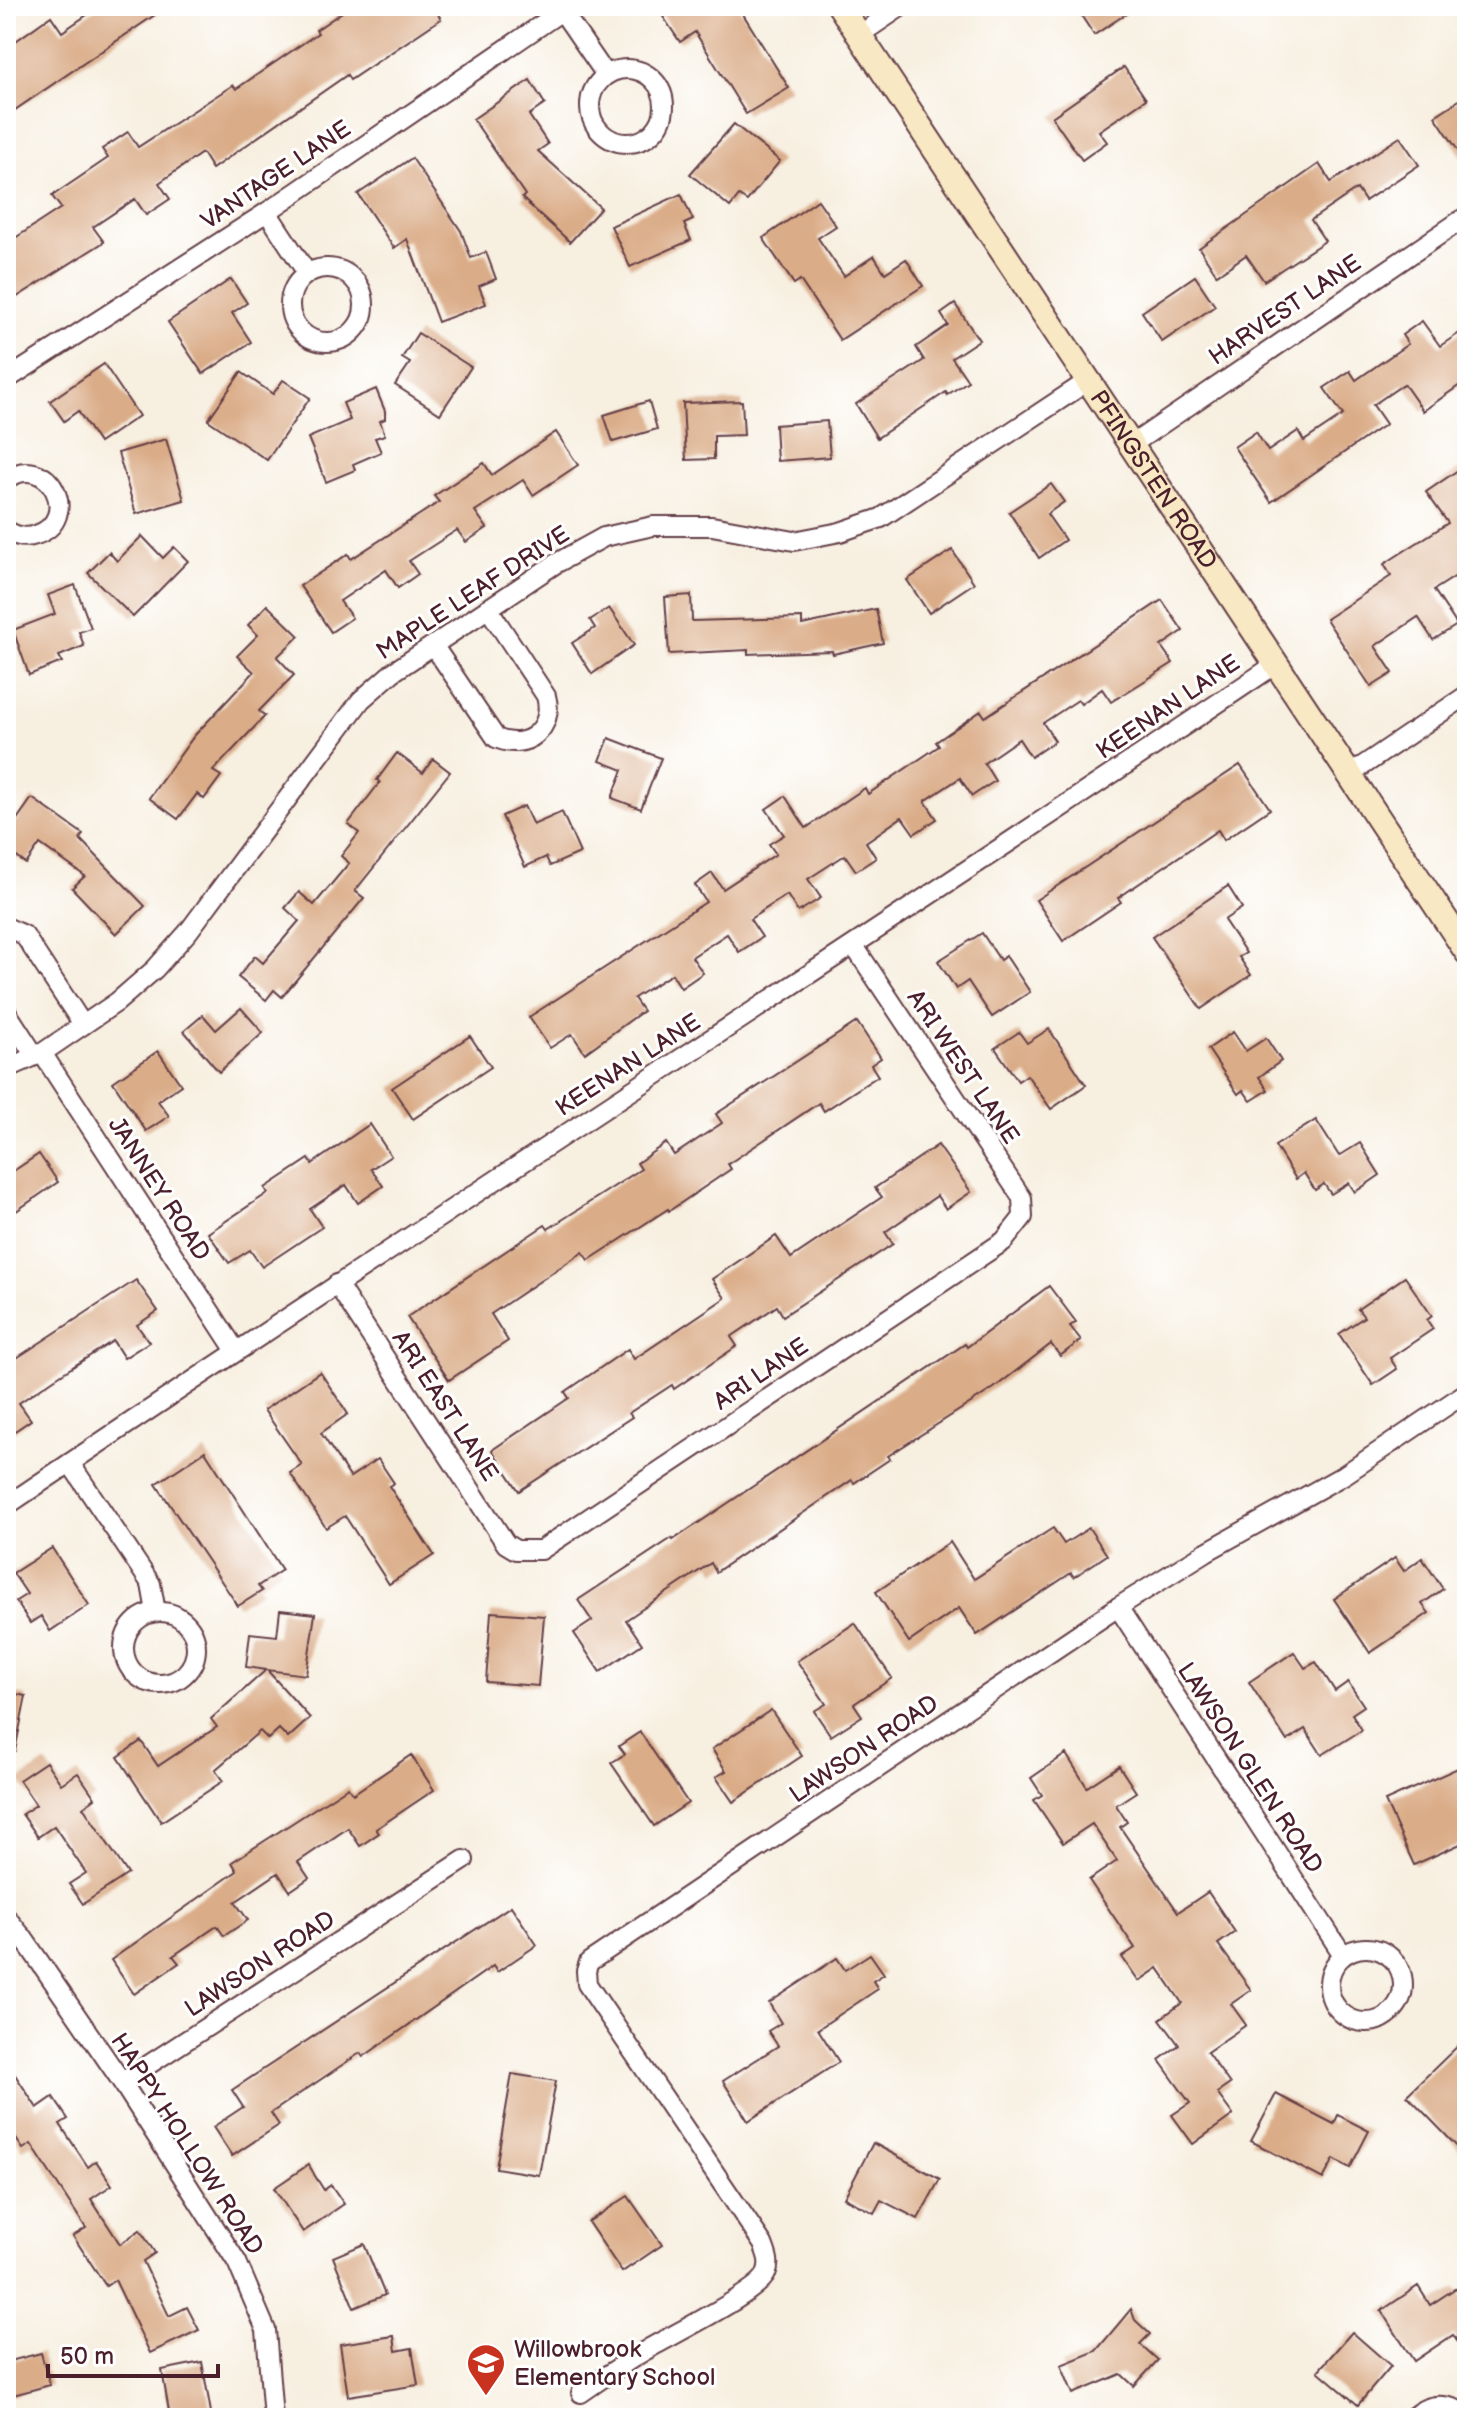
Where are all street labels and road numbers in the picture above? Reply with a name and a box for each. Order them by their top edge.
street label: VANTAGE LANE [196,114,356,236]
street label: HARVEST LANE [1204,248,1366,372]
street label: PFINGSTEN ROAD [1084,384,1224,574]
street label: MAPLE LEAF DRIVE [371,520,575,666]
street label: KEENAN LANE [1091,648,1245,766]
street label: ARI WEST LANE [901,984,1025,1150]
street label: KEENAN LANE [550,1007,706,1123]
street label: JANNEY ROAD [102,1112,216,1266]
street label: ARI EAST LANE [386,1325,504,1487]
street label: ARI LANE [708,1332,814,1416]
street label: LAWSON GLEN ROAD [1171,1657,1329,1879]
street label: LAWSON ROAD [784,1689,944,1809]
street label: LAWSON ROAD [180,1905,340,2023]
street label: HAPPY HOLLOW ROAD [104,2028,270,2260]

